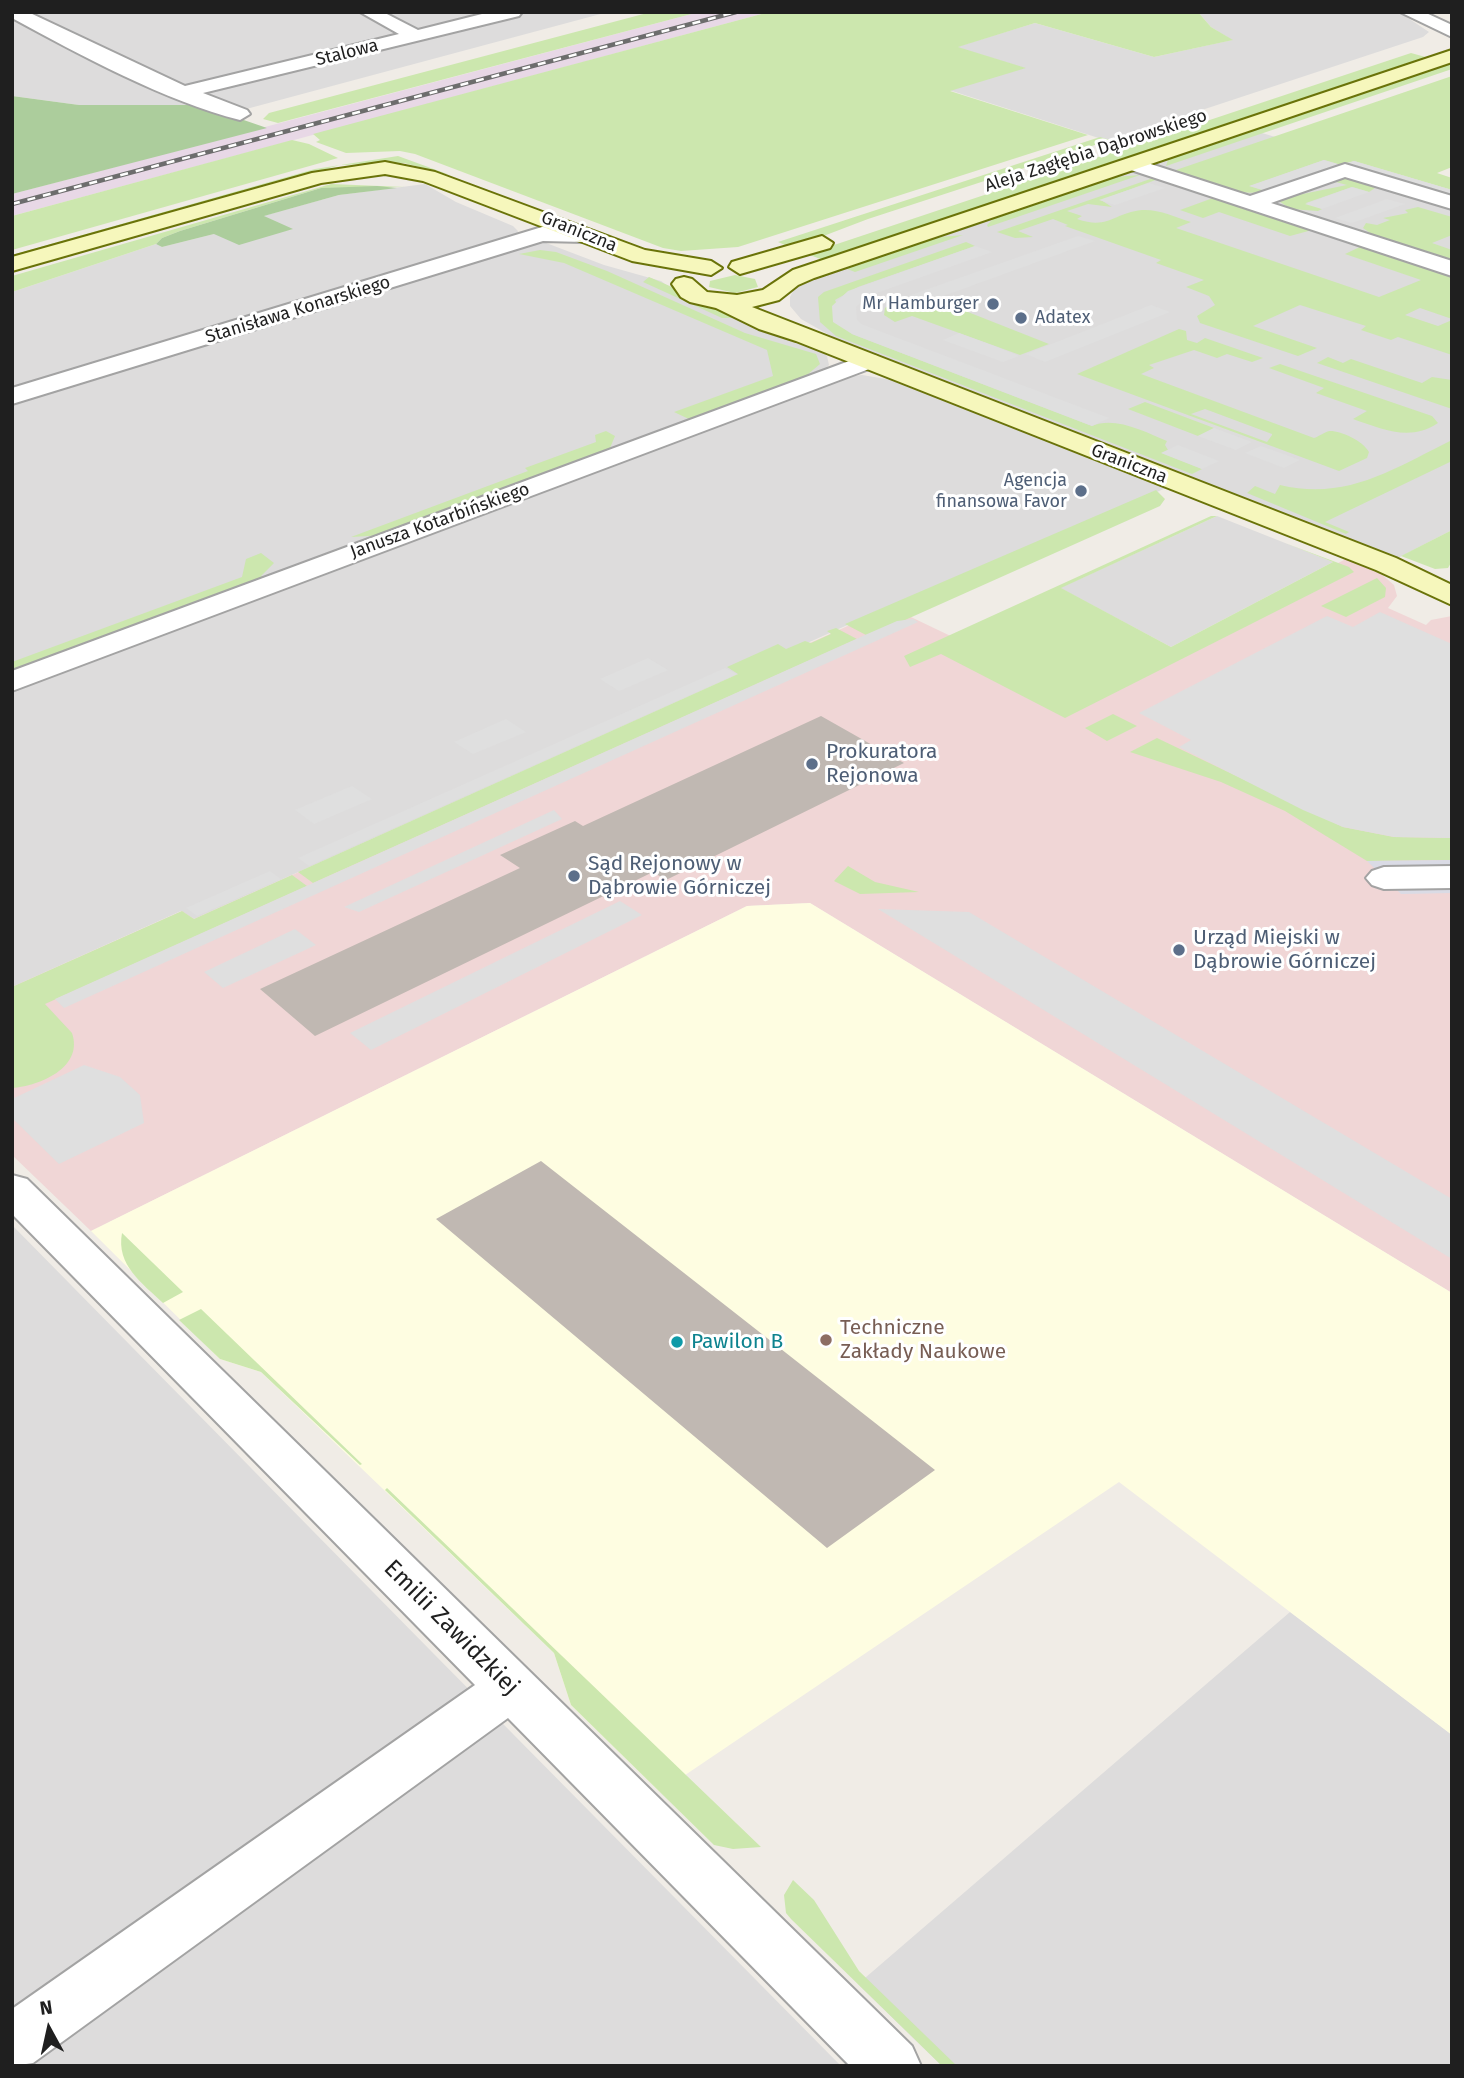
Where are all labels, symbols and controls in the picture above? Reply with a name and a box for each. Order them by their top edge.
street label: Stalowa [313,35,381,71]
street label: Aleja Zagłębia Dąbrowskiego [982,105,1210,197]
street label: Graniczna [538,207,620,257]
street label: Stanisława Konarskiego [203,272,393,348]
place label: Mr Hamburger [862,293,979,315]
marker: Mr Hamburger [985,296,1001,312]
place label: Adatex [1035,307,1090,329]
marker: Adatex [1013,310,1029,326]
street label: Graniczna [1088,440,1170,488]
place label: Agencja finansowa Favor [936,470,1067,512]
street label: Janusza Kotarbińskiego [347,478,533,564]
marker: Agencja finansowa Favor [1073,483,1089,499]
place label: Prokuratora Rejonowa [826,739,937,789]
marker: Prokuratora Rejonowa [804,756,820,772]
place label: Sąd Rejonowy w Dąbrowie Górniczej [588,851,771,901]
marker: Sąd Rejonowy w Dąbrowie Górniczej [566,868,582,884]
place label: Urząd Miejski w Dąbrowie Górniczej [1193,925,1376,975]
marker: Urząd Miejski w Dąbrowie Górniczej [1171,942,1187,958]
place label: Techniczne Zakłady Naukowe [840,1315,1006,1365]
place label: Pawilon B [691,1329,783,1355]
marker: Techniczne Zakłady Naukowe [818,1332,834,1348]
marker: Pawilon B [669,1334,685,1350]
street label: Emilii Zawidzkiej [377,1554,525,1702]
north arrow [14,1994,84,2064]
text: N [38,1995,54,2020]

